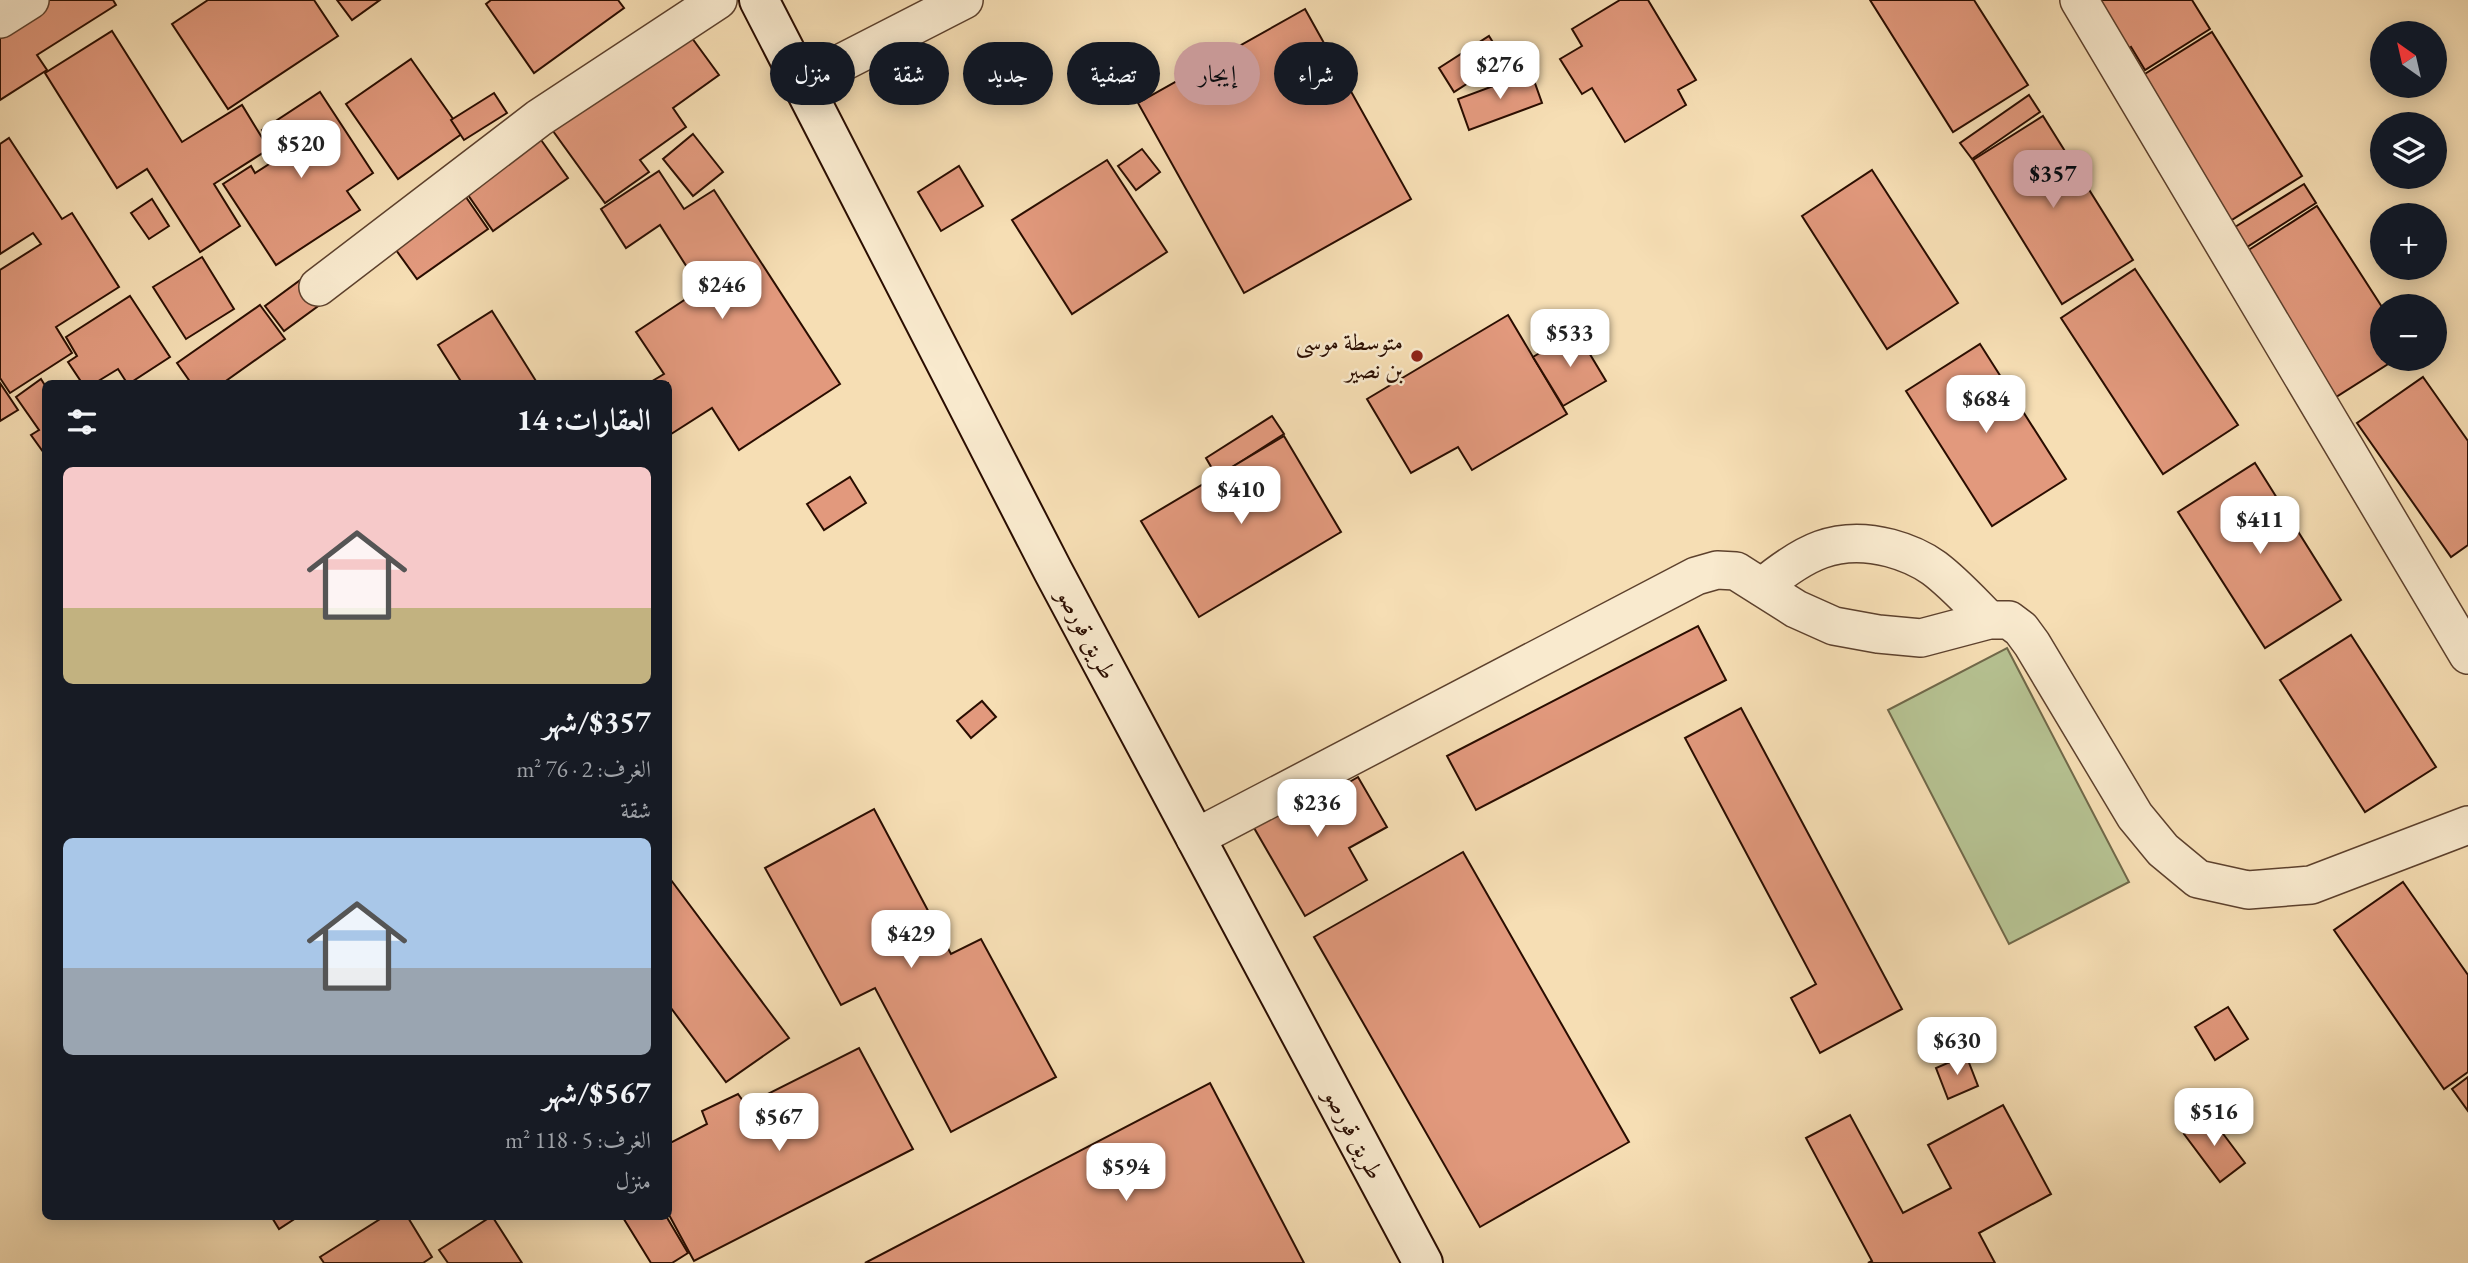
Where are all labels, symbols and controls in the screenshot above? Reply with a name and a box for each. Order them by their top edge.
north arrow [2370,21,2446,98]
map controls [2370,21,2447,371]
chip: منزل [770,42,855,105]
chip: شقة [869,42,949,105]
chip: جديد [963,42,1053,105]
chip: تصفية [1067,42,1160,105]
chip: إيجار [1174,42,1260,105]
chip: شراء [1274,42,1358,105]
pin: $276 [1459,42,1541,101]
text: $276 [1476,49,1524,79]
button: layers [2370,112,2447,189]
pin: $520 [260,120,342,180]
text: $520 [277,128,325,158]
pin: $357 [2012,150,2094,210]
text: $357 [2029,158,2077,188]
button: + [2370,203,2447,280]
pin: $246 [681,262,763,321]
text: $246 [698,269,746,299]
button: − [2370,294,2447,371]
pin: $533 [1529,310,1611,369]
text: $533 [1546,317,1594,347]
place label: متوسطة موسى بن نصير [1295,326,1404,385]
marker: متوسطة موسى بن نصير [1409,348,1425,364]
pin: $684 [1945,376,2027,435]
text: $684 [1962,383,2010,413]
text: العقارات: 14 [516,400,651,439]
icon: filters [63,403,101,441]
pin: $410 [1200,466,1282,526]
text: $410 [1217,474,1265,504]
pin: $411 [2219,496,2301,556]
text: $411 [2236,504,2284,534]
icon: home [294,512,420,638]
street label: طريق قورصو [1050,581,1124,685]
text: $357/شهر [543,702,651,741]
text: الغرف: 2 · 76 m² [516,754,651,784]
pin: $236 [1276,780,1358,839]
text: $236 [1293,787,1341,817]
text: شقة [621,795,651,825]
icon: home [294,883,420,1009]
pin: $429 [870,911,952,970]
text: $429 [887,918,935,948]
pin: $630 [1916,1018,1998,1077]
text: $630 [1933,1025,1981,1055]
text: $567/شهر [543,1073,651,1112]
street label: طريق قورصو [1317,1081,1391,1185]
pin: $516 [2173,1088,2255,1148]
pin: $567 [738,1094,820,1153]
text: $516 [2190,1096,2238,1126]
text: $567 [755,1101,803,1131]
text: الغرف: 5 · 118 m² [505,1125,651,1155]
pin: $594 [1085,1144,1167,1203]
text: $594 [1102,1151,1150,1181]
text: منزل [616,1166,651,1196]

